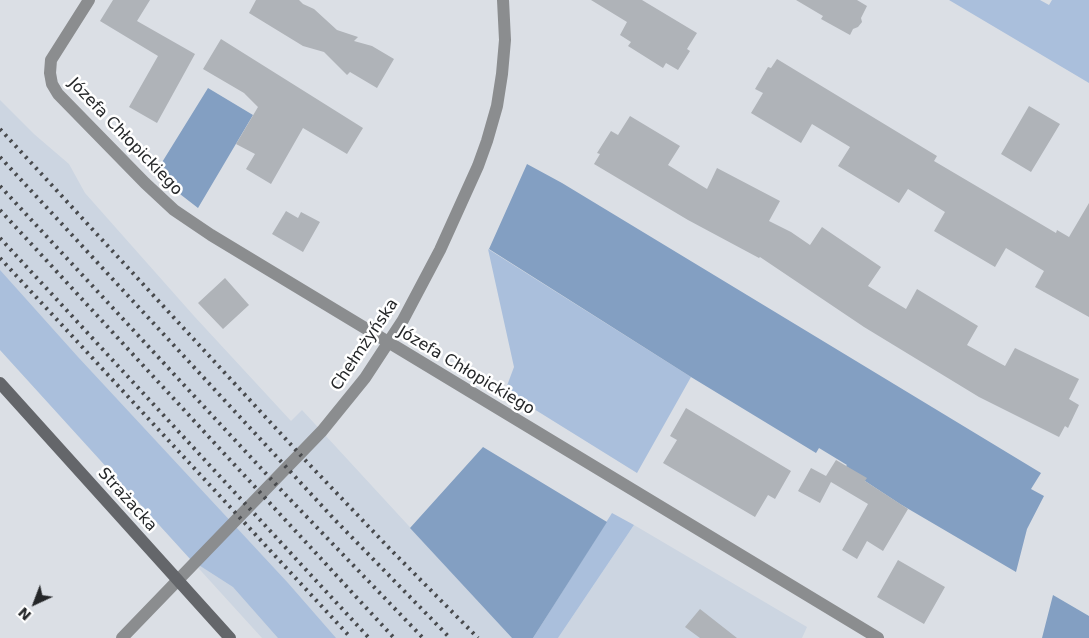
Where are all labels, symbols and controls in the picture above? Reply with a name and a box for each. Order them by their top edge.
street label: Józefa Chłopickiego [64,74,186,200]
street label: Chełmżyńska [327,296,403,394]
street label: Józefa Chłopickiego [394,323,538,419]
street label: Strażacka [94,464,160,536]
north arrow [10,578,60,628]
text: N [15,604,35,624]

